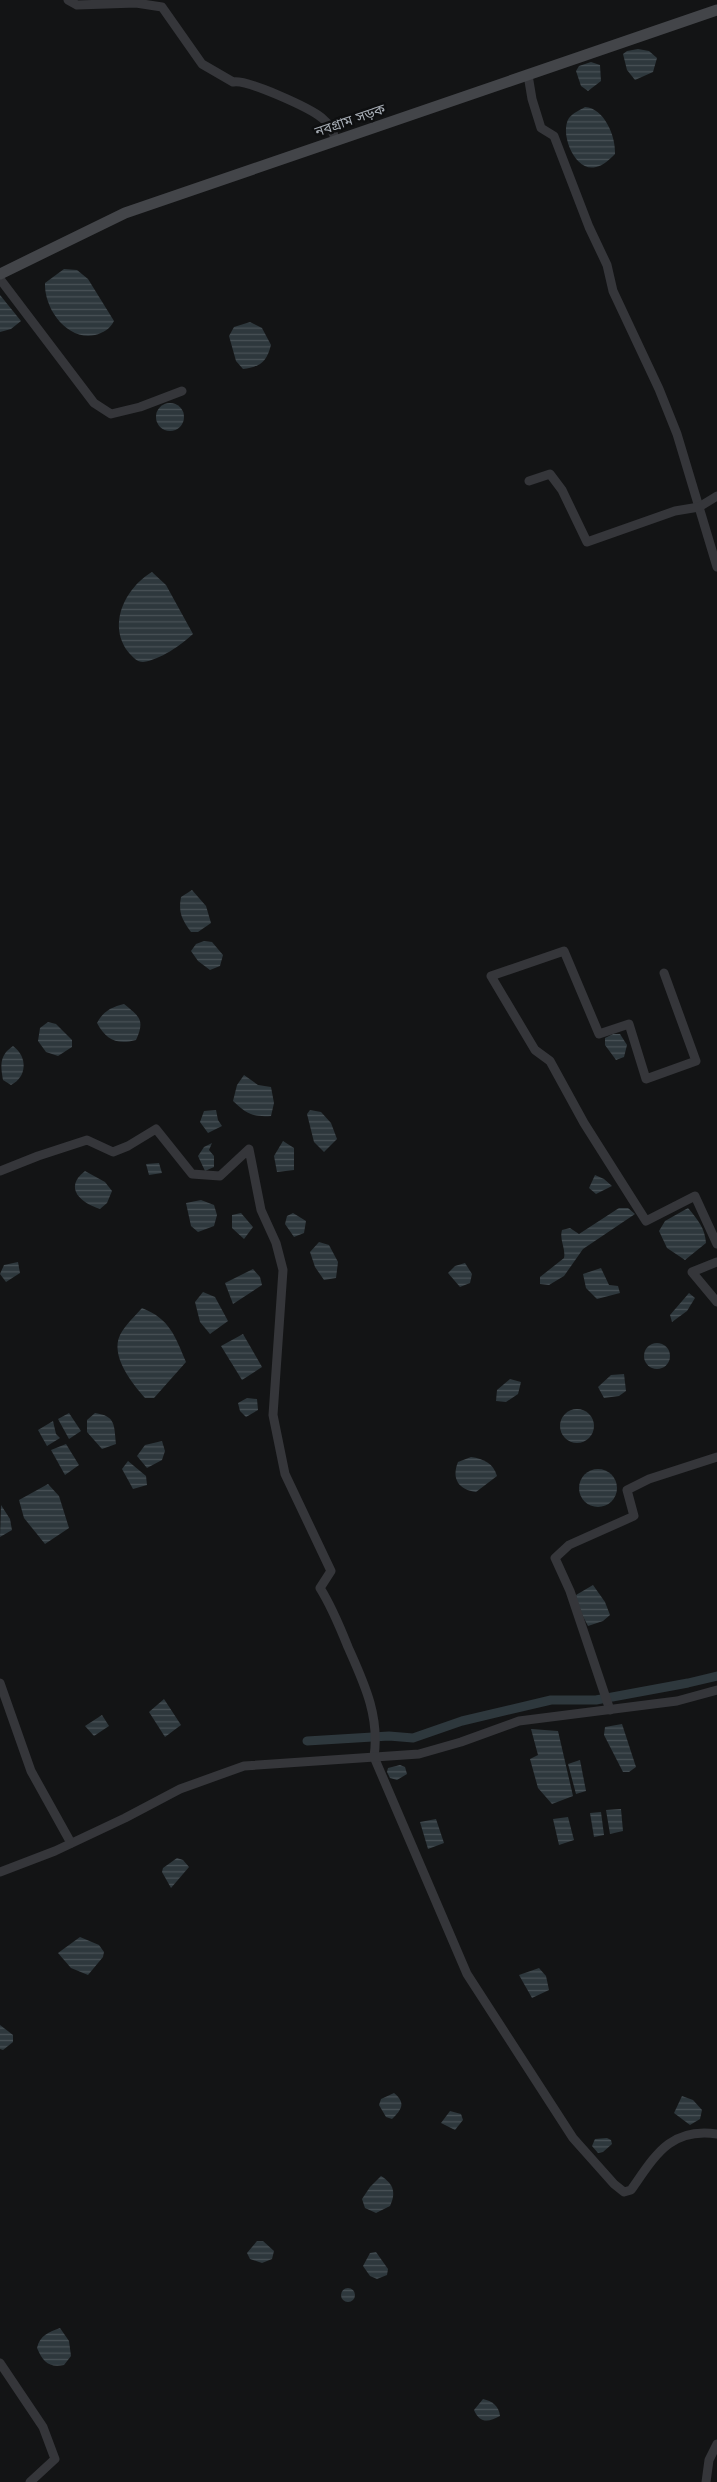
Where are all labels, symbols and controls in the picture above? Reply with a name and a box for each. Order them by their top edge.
street label: নবগ্রাম সড়ক [312,100,388,140]

